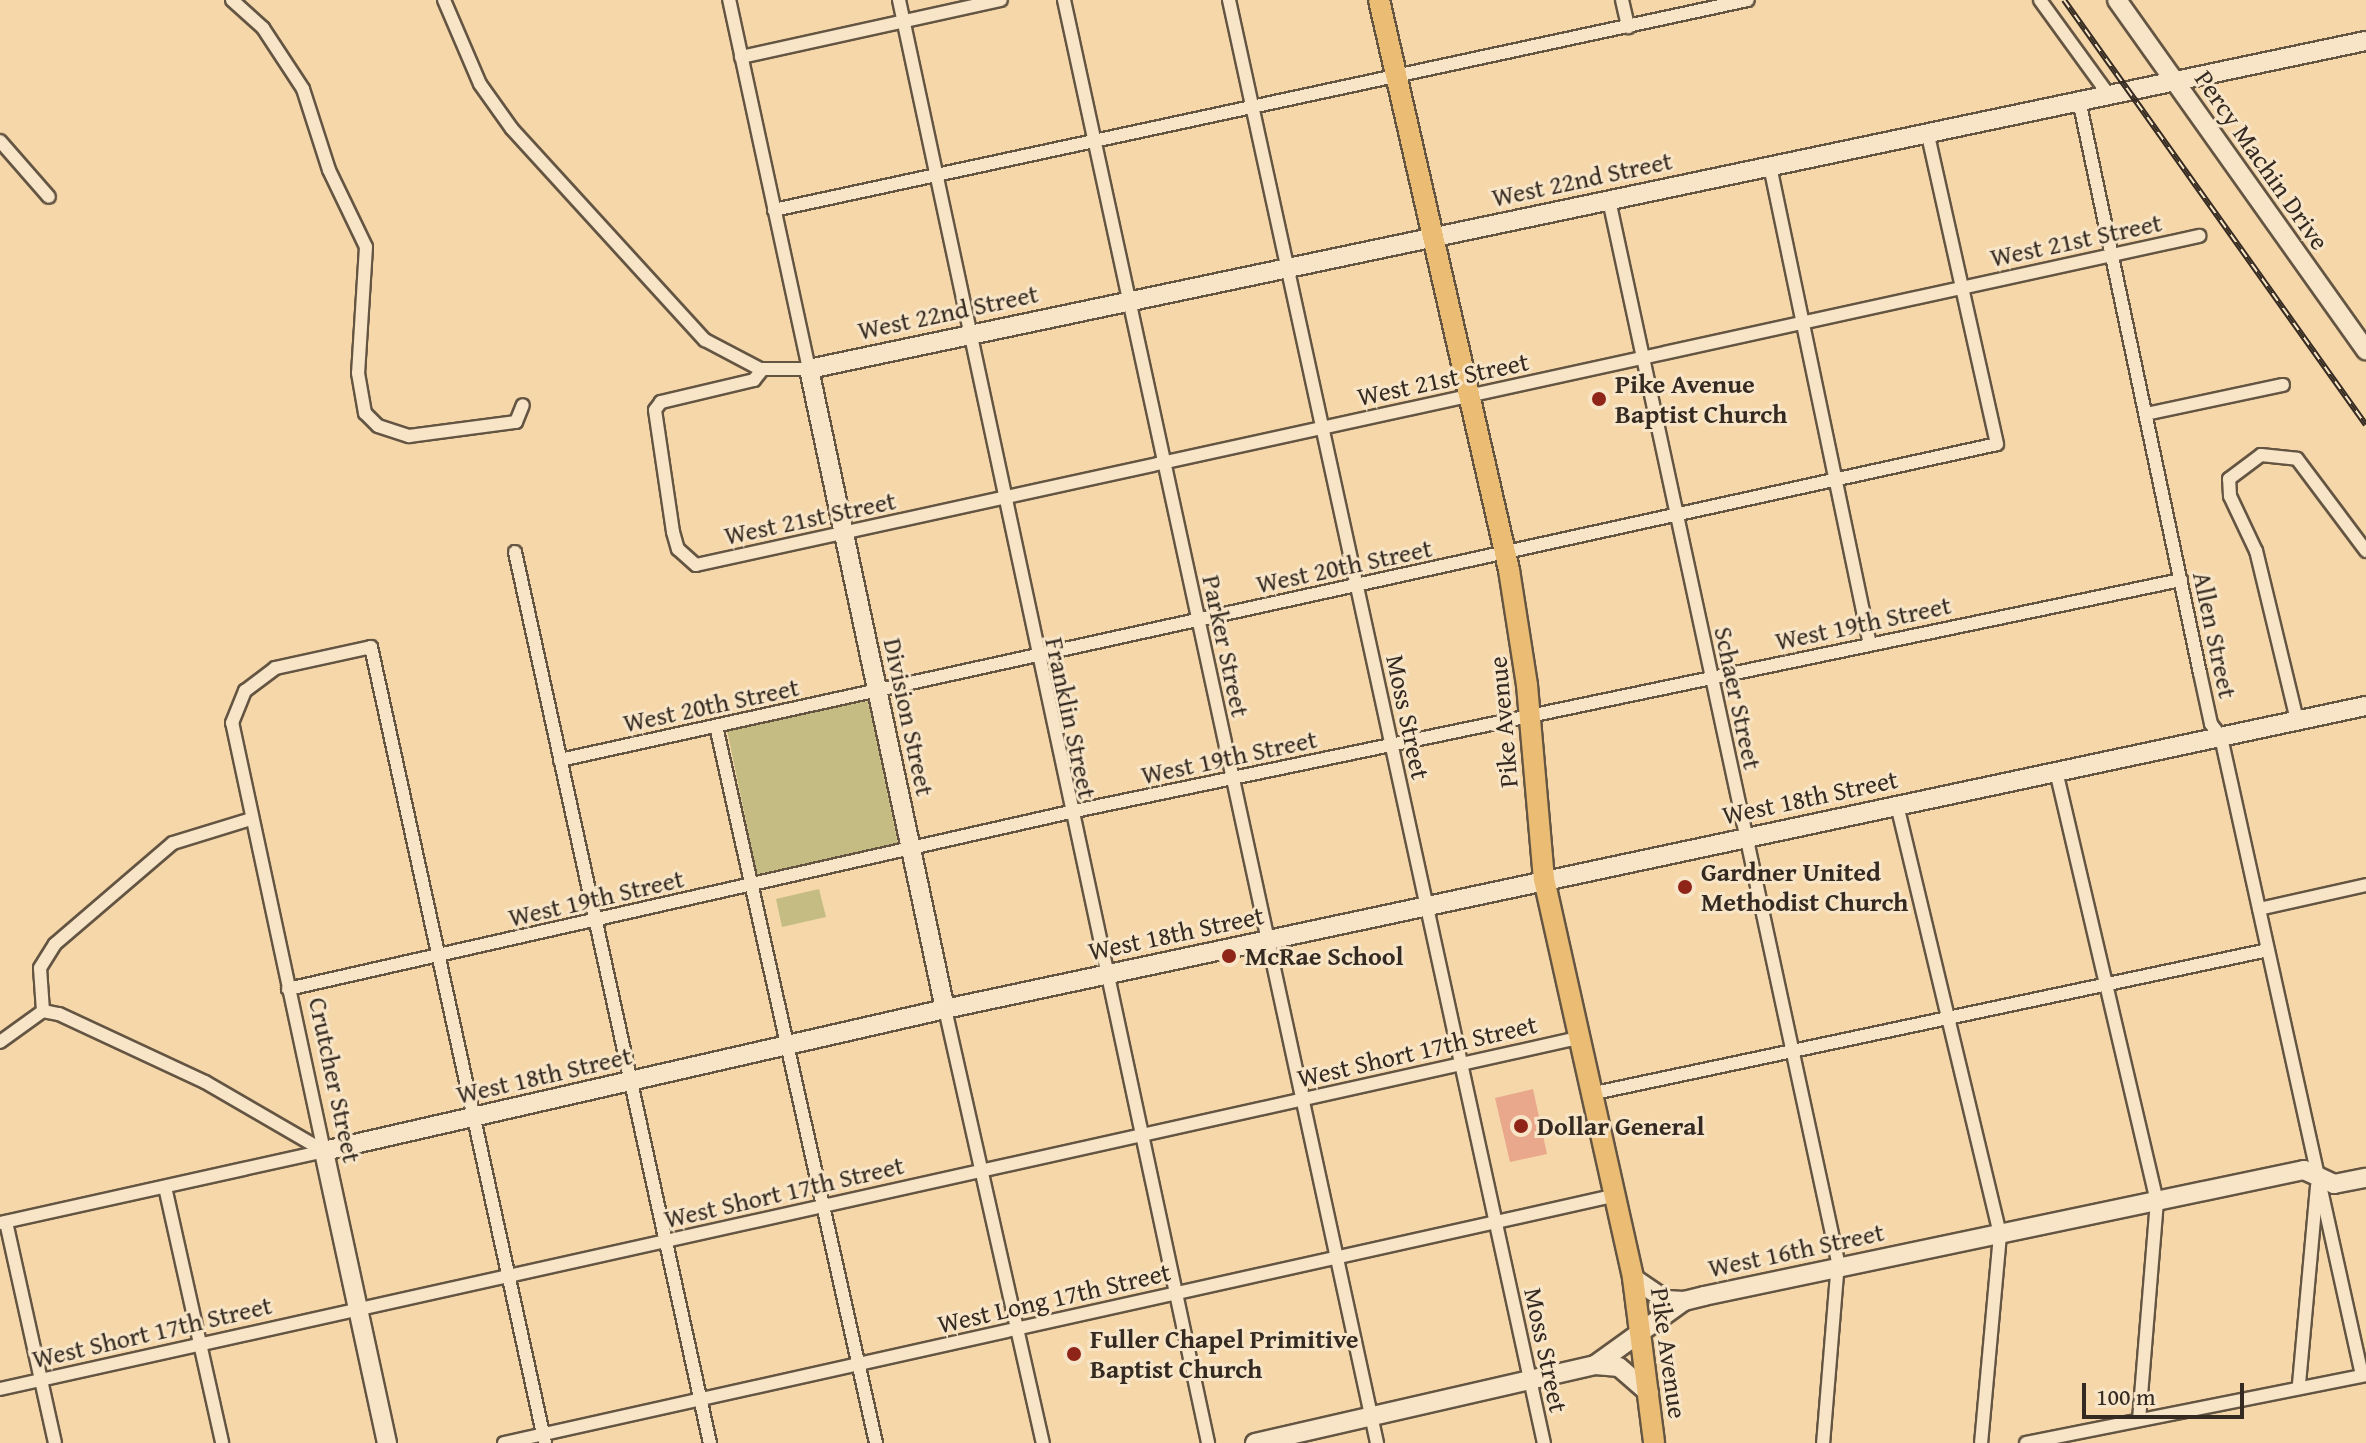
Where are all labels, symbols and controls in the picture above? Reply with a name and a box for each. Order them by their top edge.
street label: Percy Machin Drive [2188,64,2336,256]
street label: West 22nd Street [1489,145,1675,213]
street label: West 21st Street [1987,207,2165,273]
street label: West 22nd Street [855,278,1041,346]
street label: West 21st Street [1354,346,1532,412]
place label: Pike Avenue Baptist Church [1615,368,1787,430]
marker: Pike Avenue Baptist Church [1590,390,1608,408]
street label: West 21st Street [721,485,899,551]
street label: West 20th Street [1253,532,1435,600]
street label: Allen Street [2186,569,2244,701]
street label: Parker Street [1196,572,1256,720]
street label: West 19th Street [1772,589,1954,657]
street label: Schaer Street [1708,624,1768,772]
street label: Division Street [877,635,941,799]
street label: Franklin Street [1039,635,1103,801]
street label: Moss Street [1380,652,1436,782]
street label: Pike Avenue [1482,655,1524,789]
street label: West 20th Street [620,671,802,739]
street label: West 19th Street [1138,723,1320,791]
street label: West 18th Street [1719,763,1901,831]
place label: Gardner United Methodist Church [1701,856,1908,918]
street label: West 19th Street [505,863,687,933]
marker: Gardner United Methodist Church [1676,878,1694,896]
street label: West 18th Street [1085,899,1267,967]
place label: McRae School [1245,940,1404,972]
marker: McRae School [1220,947,1238,965]
street label: Crutcher Street [302,994,368,1166]
street label: West Short 17th Street [1294,1008,1540,1094]
street label: West 18th Street [453,1040,635,1110]
place label: Dollar General [1537,1110,1705,1142]
marker: Dollar General [1512,1117,1530,1135]
street label: West Short 17th Street [661,1149,907,1235]
street label: West 16th Street [1705,1216,1887,1284]
street label: West Long 17th Street [935,1256,1173,1340]
street label: Moss Street [1518,1285,1574,1415]
street label: Pike Avenue [1644,1286,1694,1420]
street label: West Short 17th Street [29,1289,275,1375]
place label: Fuller Chapel Primitive Baptist Church [1090,1323,1359,1384]
marker: Fuller Chapel Primitive Baptist Church [1065,1345,1083,1363]
scale bar [2086,1367,2248,1417]
text: 100 m [2096,1379,2156,1414]

